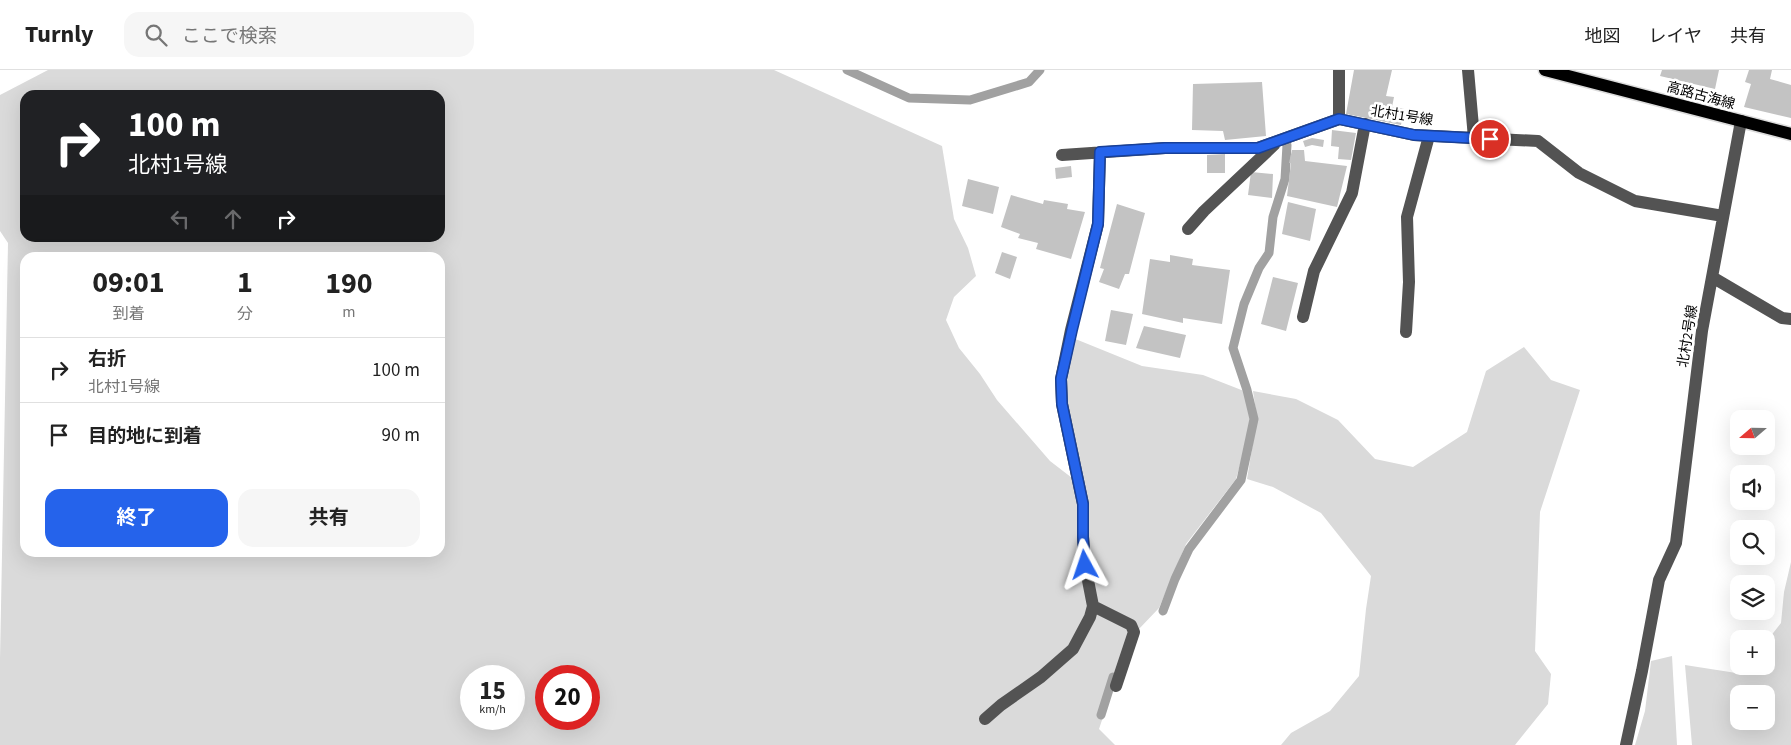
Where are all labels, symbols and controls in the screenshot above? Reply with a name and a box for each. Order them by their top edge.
search box [124,12,474,57]
text: Turnly [25,17,94,52]
icon: search [142,21,170,49]
text: ここで検索 [182,23,277,50]
text: 地図 [1585,24,1621,49]
text: レイヤ [1649,24,1702,49]
text: 共有 [1730,24,1766,49]
street label: 高路古海線 [1664,77,1737,115]
text: 100 m [128,100,220,150]
street label: 北村1号線 [1369,101,1435,131]
icon: right [45,110,110,175]
pin [1469,118,1511,160]
icon: arrive [1476,125,1504,153]
text: 北村1号線 [128,149,227,181]
icon: left [166,205,194,233]
icon: ahead [219,205,247,233]
icon: right [272,205,300,233]
text: 09:01 [92,261,165,304]
text: 1 [237,261,253,304]
text: 190 [325,262,373,305]
text: m [342,301,356,323]
text: 到着 [112,303,144,325]
text: 分 [237,303,253,325]
street label: 北村2号線 [1673,303,1703,369]
text: 右折 [88,346,126,373]
icon: right [45,356,73,384]
text: 100 m [372,357,420,384]
text: 北村1号線 [88,376,160,398]
north arrow [1730,410,1775,455]
map controls [1730,410,1775,730]
icon: arrive [45,421,73,449]
text: 90 m [382,422,420,449]
text: 目的地に到着 [88,423,202,450]
button: sound [1730,465,1775,510]
button: 終了 [45,489,228,547]
button: 共有 [238,489,420,547]
button: search [1730,520,1775,565]
position arrow [1058,538,1110,590]
button: layers [1730,575,1775,620]
button: + [1730,630,1775,675]
speed limit sign: 20 [535,665,600,730]
text: 15 [479,673,506,709]
button: − [1730,685,1775,730]
text: km/h [479,701,506,718]

